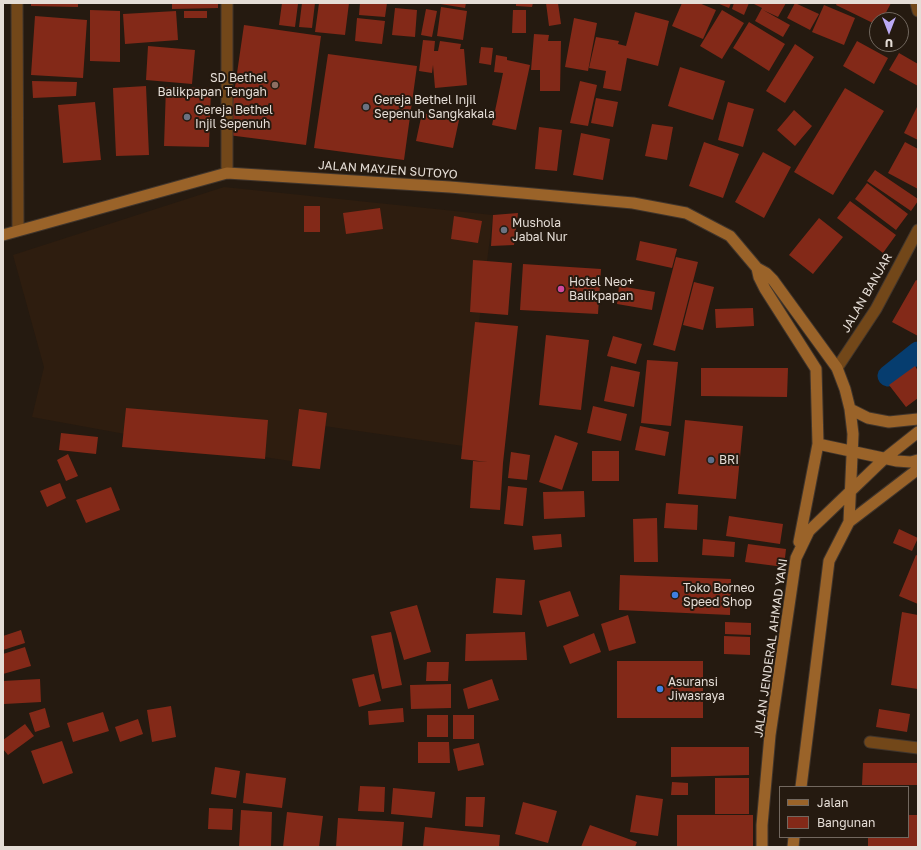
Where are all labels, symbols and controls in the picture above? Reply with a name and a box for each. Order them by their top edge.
north arrow [869,12,909,52]
text: U [885,37,893,50]
place label: SD Bethel Balikpapan Tengah [157,71,267,99]
marker: SD Bethel Balikpapan Tengah [270,80,280,90]
place label: Gereja Bethel Injil Sepenuh Sangkakala [374,93,495,121]
marker: Gereja Bethel Injil Sepenuh Sangkakala [361,102,371,112]
place label: Gereja Bethel Injil Sepenuh [195,103,273,131]
marker: Gereja Bethel Injil Sepenuh [182,112,192,122]
street label: JALAN MAYJEN SUTOYO [318,158,458,182]
place label: Mushola Jabal Nur [512,216,567,244]
marker: Mushola Jabal Nur [499,225,509,235]
street label: JALAN BANJAR [838,251,896,335]
place label: Hotel Neo+ Balikpapan [569,275,634,303]
marker: Hotel Neo+ Balikpapan [556,284,566,294]
place label: BRI [719,453,739,467]
marker: BRI [706,455,716,465]
street label: JALAN JENDERAL AHMAD YANI [751,557,791,739]
place label: Toko Borneo Speed Shop [683,581,755,609]
marker: Toko Borneo Speed Shop [670,590,680,600]
place label: Asuransi Jiwasraya [668,675,725,703]
marker: Asuransi Jiwasraya [655,684,665,694]
legend [779,786,909,838]
text: Jalan [817,795,848,810]
text: Bangunan [817,815,875,830]

